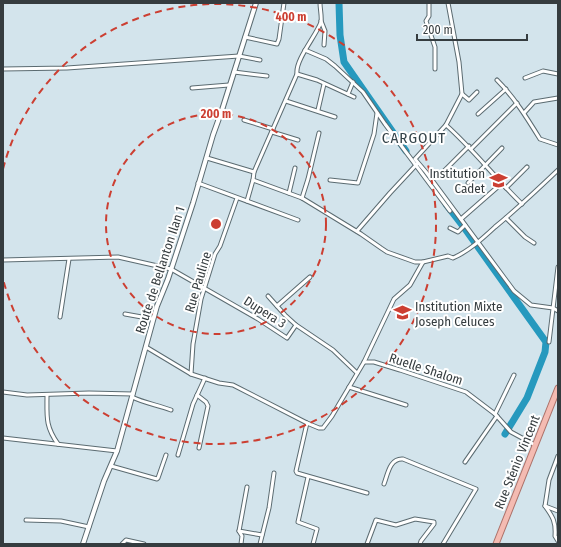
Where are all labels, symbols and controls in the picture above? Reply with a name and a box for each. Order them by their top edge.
text: 400 m [276,10,306,24]
scale bar [417,16,527,42]
text: 200 m [423,23,453,37]
text: 200 m [200,107,231,121]
district label: CARGOUT [382,129,446,147]
place label: Institution Cadet [429,166,486,196]
school or university icon: Institution Cadet [488,170,508,190]
street label: Route de Bellanton Ilan 1 [132,204,188,336]
centre of rings [209,217,223,231]
street label: Rue Pauline [182,250,214,314]
street label: Dupera 3 [241,293,289,331]
place label: Institution Mixte Joseph Celuces [415,299,502,329]
school or university icon: Institution Mixte Joseph Celuces [392,303,412,323]
street label: Ruelle Shalom [387,350,465,388]
street label: Rue Sténio Vincent [491,412,543,511]

